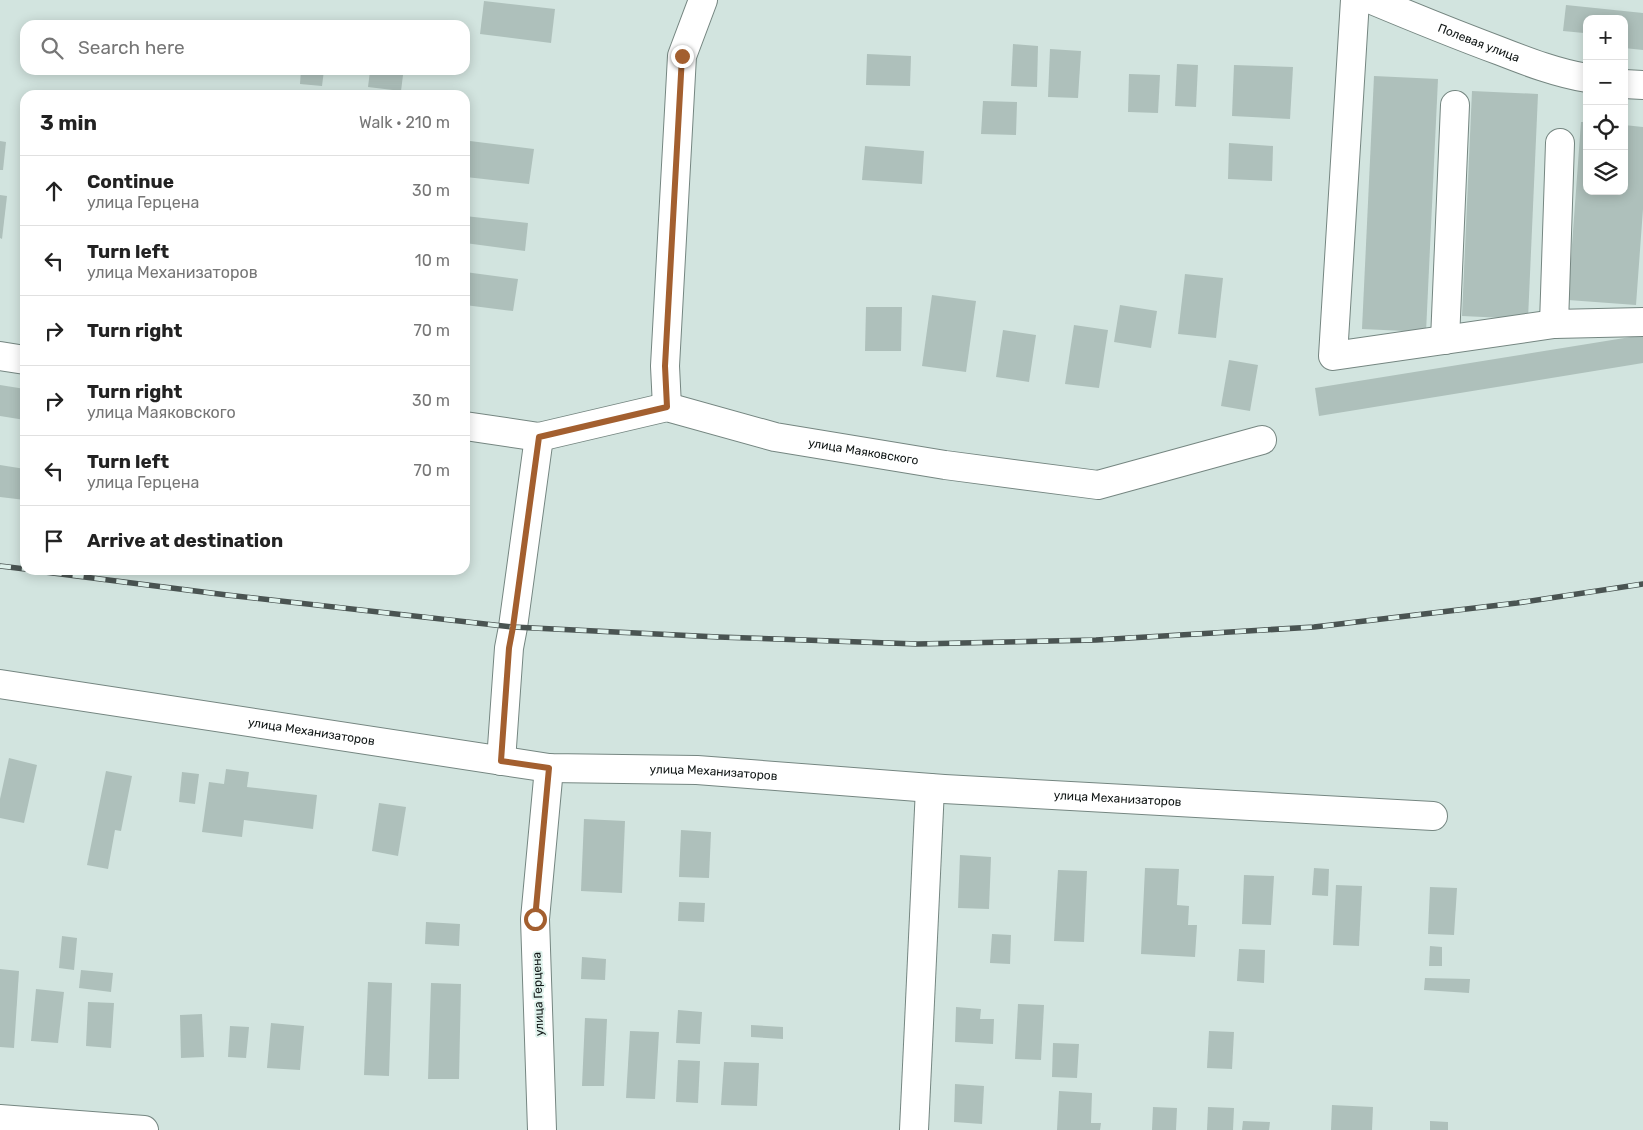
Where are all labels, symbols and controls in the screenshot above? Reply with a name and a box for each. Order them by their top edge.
map controls [1583,15,1628,195]
button: + [1583,15,1628,60]
search box [20,20,470,75]
street label: Полевая улица [1436,21,1521,65]
icon: search [38,34,66,62]
text: Search here [78,36,185,59]
route end [671,45,694,68]
button: − [1583,60,1628,105]
button: locate [1583,105,1628,150]
text: 3 min [40,110,97,135]
text: Walk · 210 m [359,113,450,132]
button: layers [1583,150,1628,195]
text: Continue [87,170,174,193]
icon: ahead [40,177,68,205]
text: 30 m [412,181,450,200]
text: улица Герцена [87,193,199,212]
text: Turn left [87,240,169,263]
icon: left [40,247,68,275]
text: 10 m [415,251,450,270]
text: улица Механизаторов [87,263,258,282]
icon: right [40,317,68,345]
text: Turn right [87,319,182,342]
text: 70 m [413,321,450,340]
text: Turn right [87,380,182,403]
icon: right [40,387,68,415]
text: 30 m [412,391,450,410]
text: улица Маяковского [87,403,236,422]
street label: улица Маяковского [807,436,920,468]
text: Turn left [87,450,169,473]
icon: left [40,457,68,485]
text: 70 m [413,461,450,480]
text: улица Герцена [87,473,199,492]
icon: arrive [40,527,68,555]
text: Arrive at destination [87,529,283,552]
street label: улица Механизаторов [247,715,376,748]
street label: улица Механизаторов [649,762,778,783]
street label: улица Механизаторов [1053,788,1182,809]
route start [524,908,547,931]
street label: улица Герцена [530,952,546,1036]

